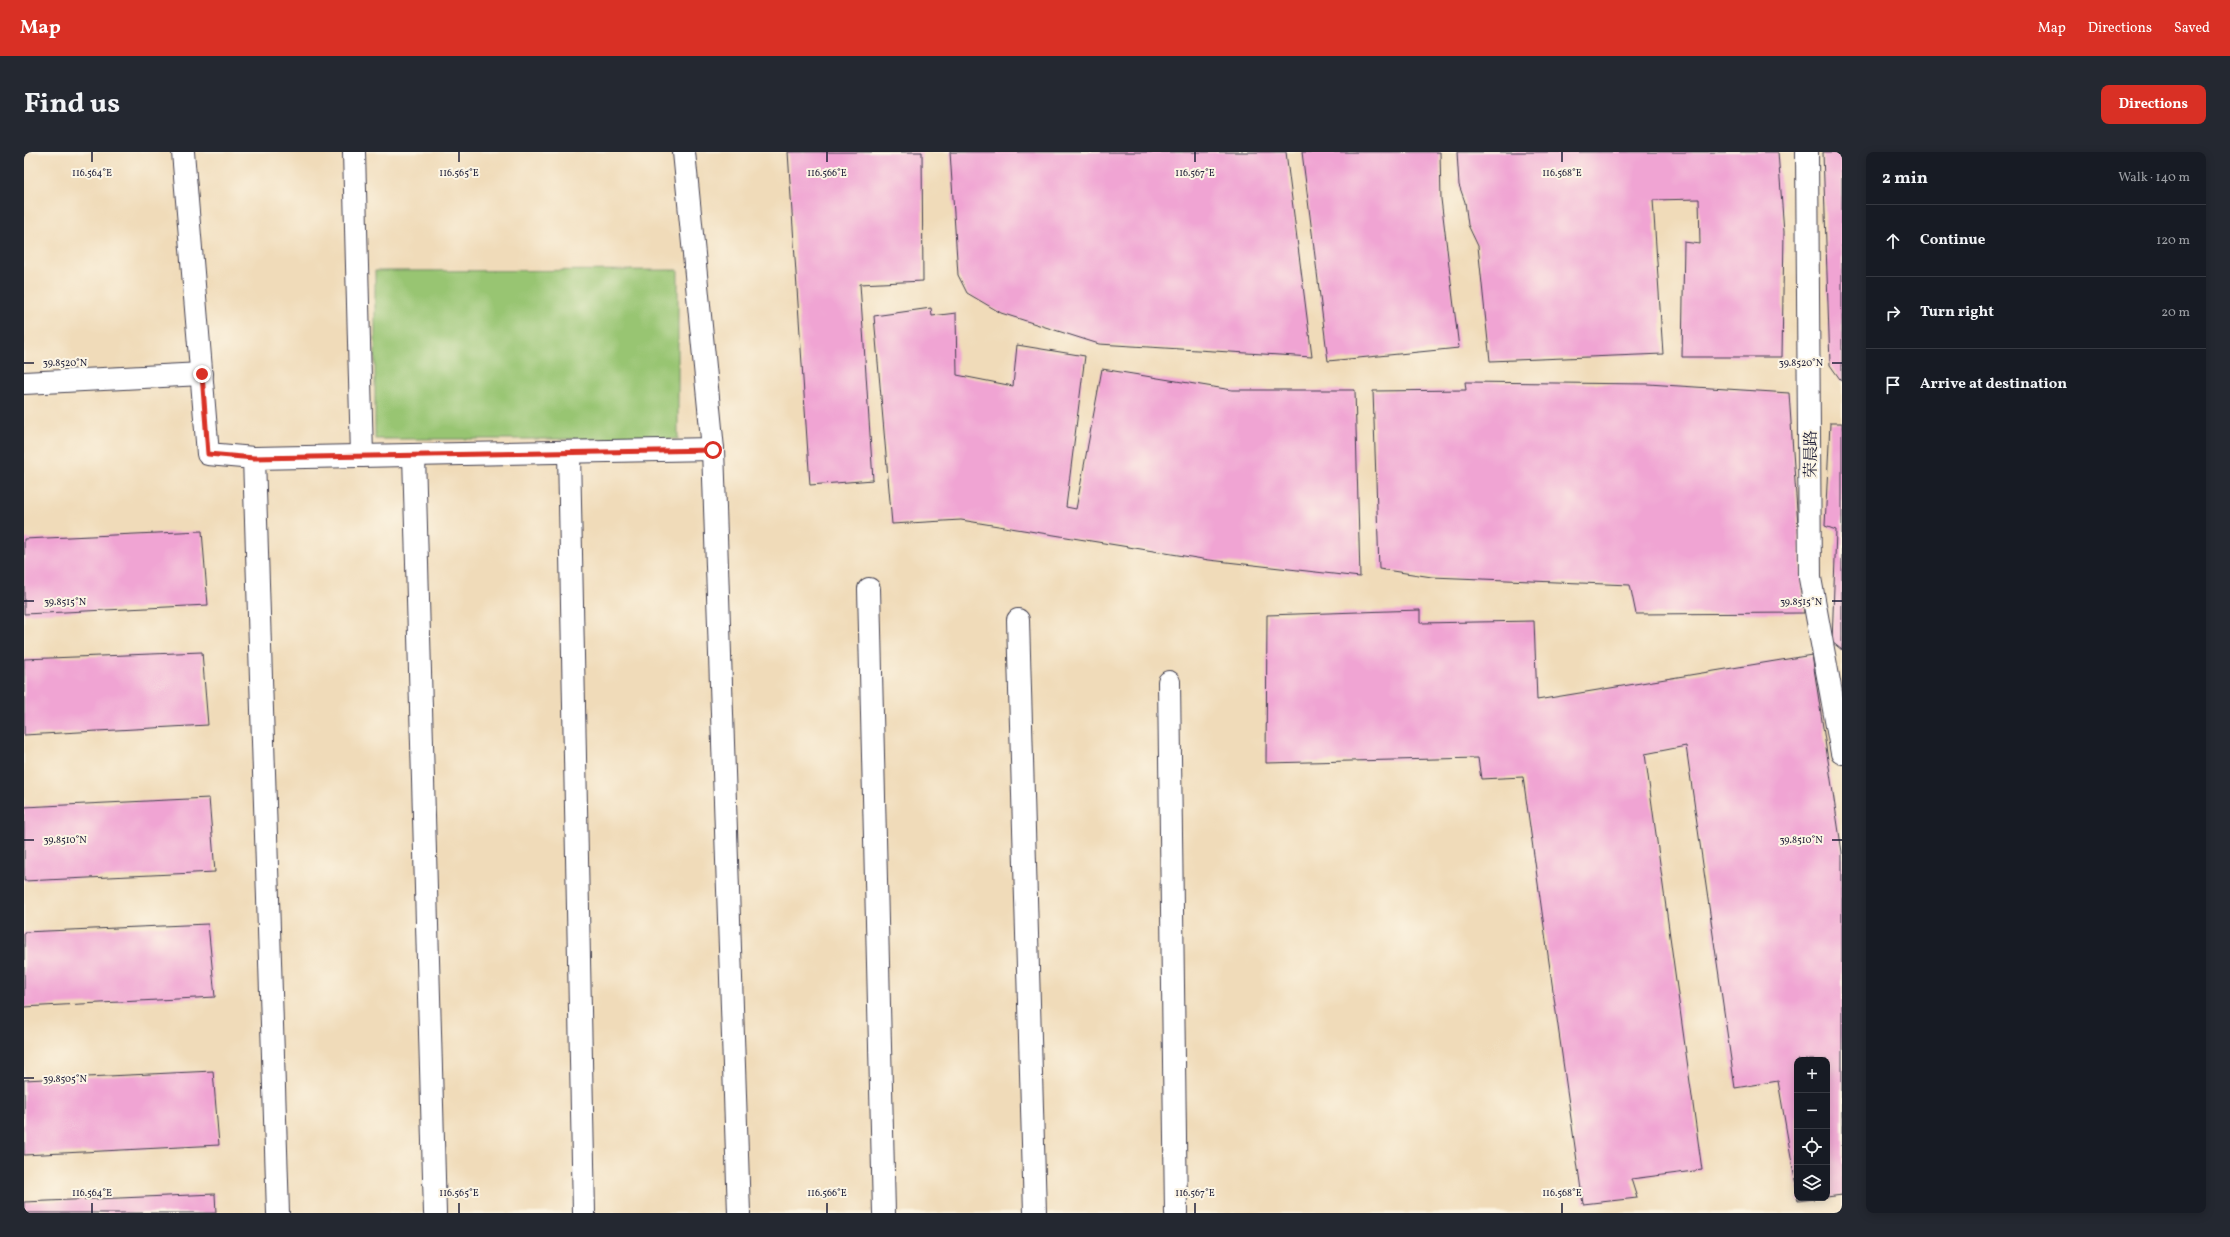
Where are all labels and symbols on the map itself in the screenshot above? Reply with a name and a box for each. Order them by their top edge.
text: 116.564°E [72,166,112,180]
text: 116.565°E [439,166,479,180]
text: 116.566°E [807,166,847,180]
text: 116.567°E [1175,166,1215,180]
text: 116.568°E [1542,166,1582,180]
text: 39.8520°N [43,356,88,370]
text: 39.8520°N [1779,356,1824,370]
route end [193,365,211,383]
street label: 荣晨路 [1801,430,1823,478]
route start [704,441,722,459]
text: 39.8515°N [44,595,87,609]
text: 39.8515°N [1780,595,1823,609]
text: 39.8510°N [43,833,87,847]
text: 39.8510°N [1779,833,1823,847]
text: 39.8505°N [43,1072,88,1086]
text: 116.564°E [72,1186,112,1200]
text: 116.565°E [439,1186,479,1200]
text: 116.566°E [807,1186,847,1200]
text: 116.567°E [1175,1186,1215,1200]
text: 116.568°E [1542,1186,1582,1200]

